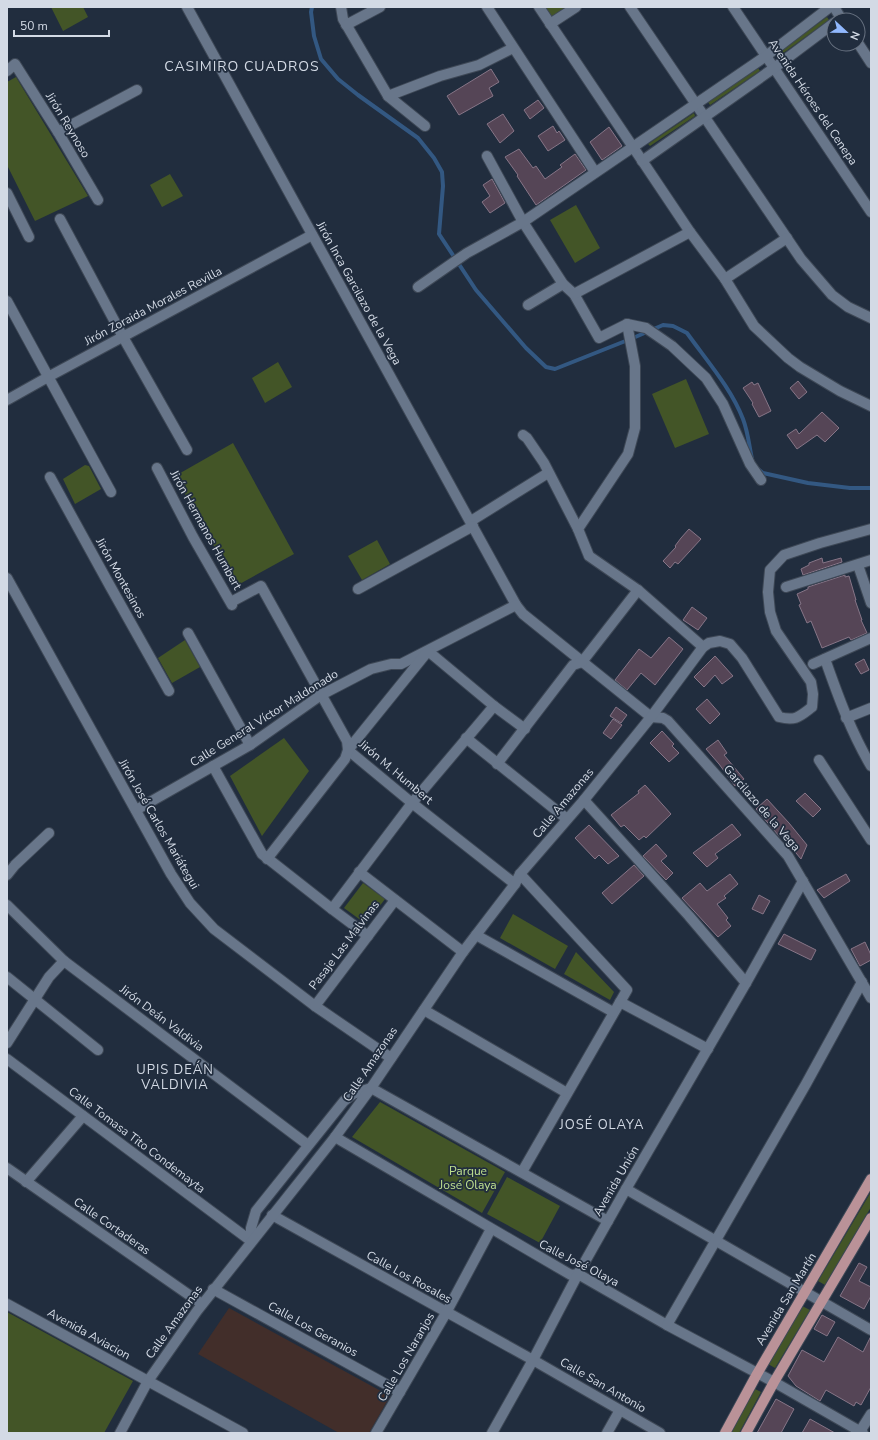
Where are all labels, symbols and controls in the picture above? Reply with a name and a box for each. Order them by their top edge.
scale bar [14,12,109,38]
north arrow [826,12,866,52]
text: 50 m [20,18,48,34]
text: N [846,29,863,42]
street label: Avenida Héroes del Cenepa [765,36,861,168]
district label: CASIMIRO CUADROS [164,57,320,76]
street label: Jirón Reynoso [42,88,94,161]
street label: Jirón Inca Garcilazo de la Vega [312,217,405,368]
street label: Jirón Zoraida Morales Revilla [80,263,225,350]
street label: Jirón Hermanos Humbert [166,466,246,593]
street label: Jirón Montesinos [92,534,150,621]
street label: Calle General Víctor Maldonado [187,666,341,770]
street label: Jirón M. Humbert [355,736,437,808]
street label: Jirón José Carlos Mariátegui [115,755,203,892]
street label: Garcilazo de la Vega [720,761,804,855]
street label: Calle Amazonas [529,764,597,842]
street label: Pasaje Las Malvinas [305,897,383,993]
street label: Jirón Deán Valdivia [116,980,207,1055]
street label: Calle Amazonas [339,1023,401,1105]
district label: UPIS DEÁN VALDIVIA [136,1060,214,1094]
street label: Calle Tomasa Tito Condemayta [65,1083,209,1197]
district label: JOSÉ OLAYA [559,1115,644,1134]
street label: Avenida Unión [589,1143,643,1219]
park label: Parque José Olaya [438,1163,497,1193]
street label: Calle Cortaderas [71,1194,154,1258]
street label: Calle José Olaya [536,1236,622,1290]
street label: Calle Los Rosales [364,1247,455,1307]
street label: Avenida San Martín [752,1250,820,1348]
street label: Calle Amazonas [142,1282,206,1362]
street label: Calle Los Geranios [265,1298,361,1360]
street label: Avenida Aviacion [45,1305,133,1363]
street label: Calle Los Naranjos [374,1309,438,1405]
street label: Calle San Antonio [557,1354,649,1416]

